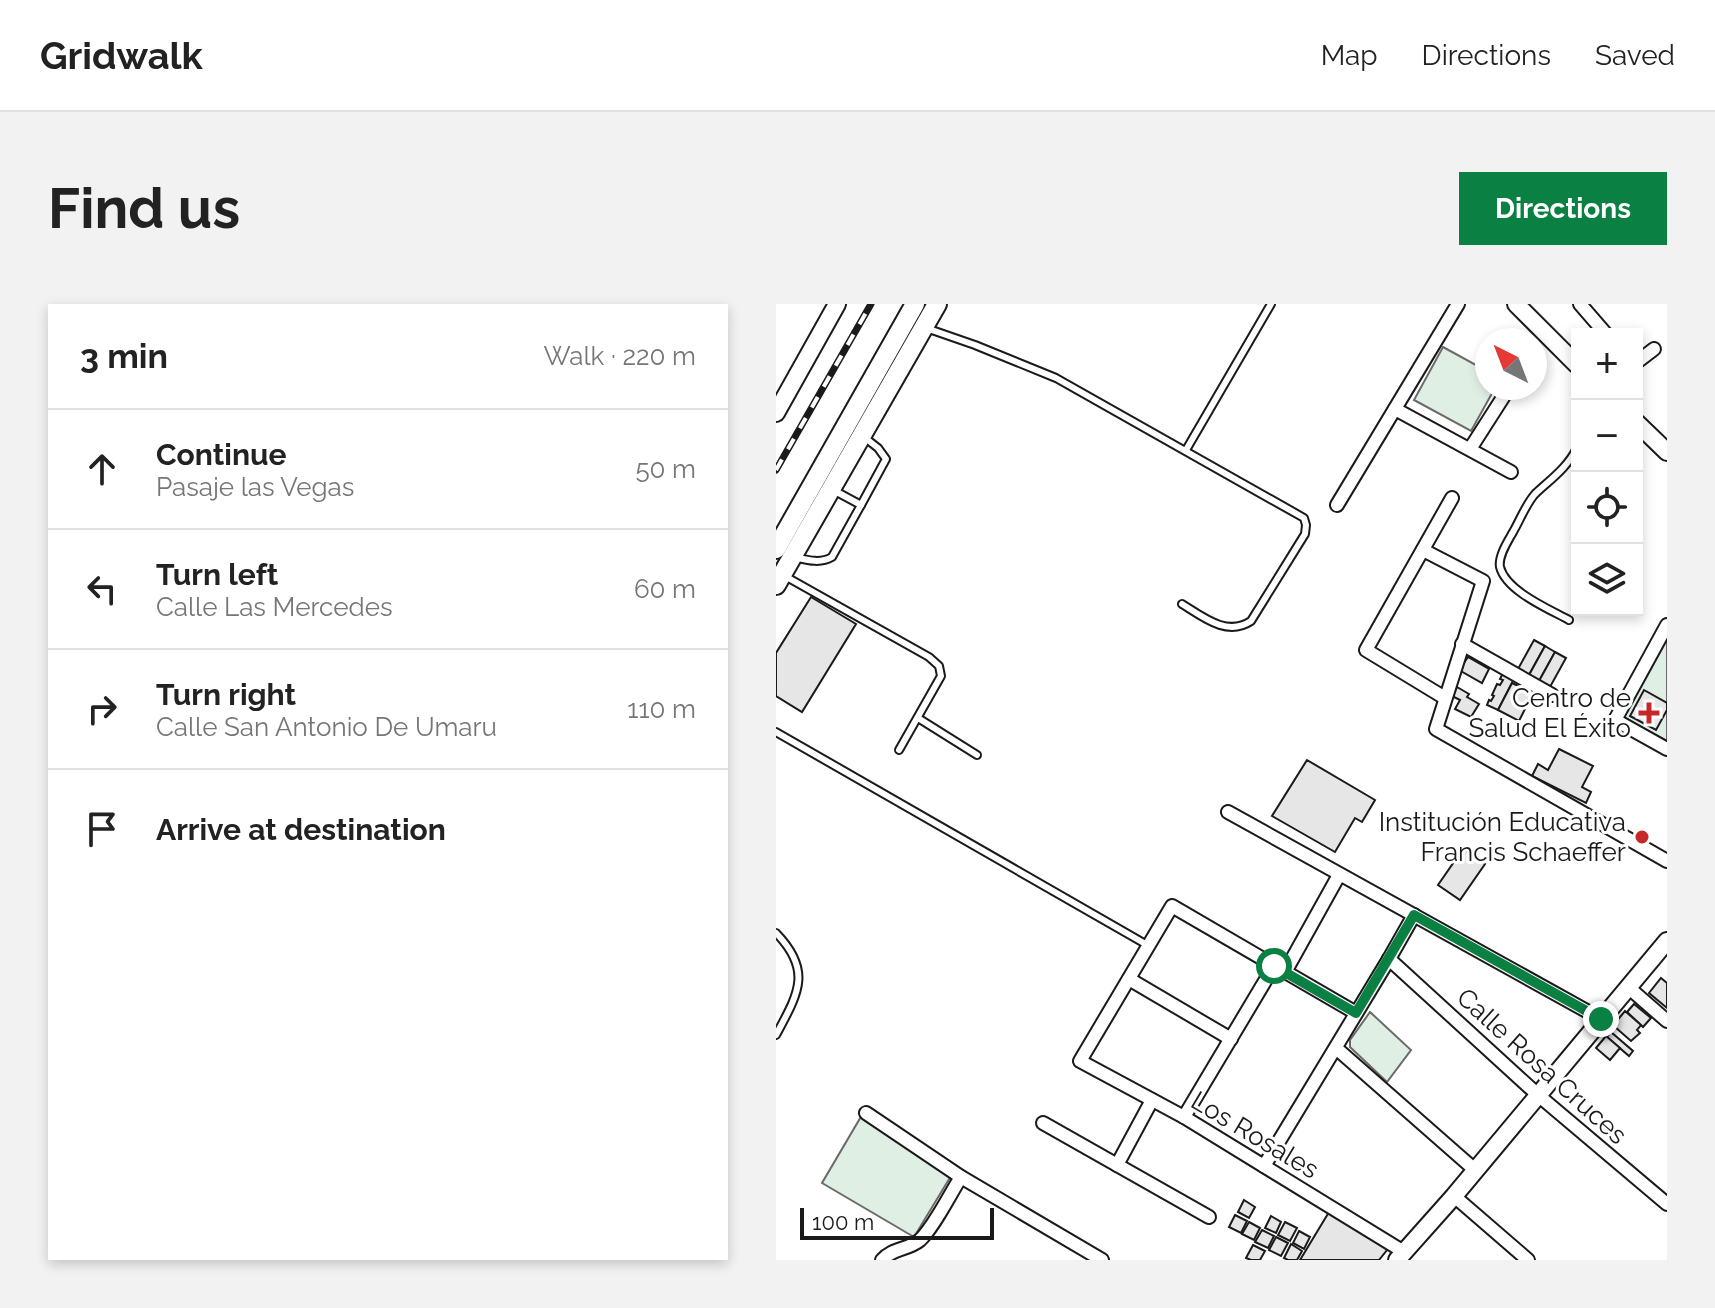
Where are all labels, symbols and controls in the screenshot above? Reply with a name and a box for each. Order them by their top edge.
text: Gridwalk [40,33,203,78]
text: Map [1321,39,1378,72]
text: Directions [1422,39,1551,72]
text: Saved [1595,39,1675,72]
button: Directions [1459,172,1667,245]
text: Find us [48,175,240,241]
north arrow [1475,328,1547,400]
map controls [1571,328,1643,616]
button: + [1571,328,1643,400]
text: 3 min [80,336,168,376]
text: Walk · 220 m [543,341,696,371]
button: − [1571,400,1643,472]
text: Continue [156,437,287,472]
icon: ahead [80,447,124,491]
text: 50 m [635,454,696,484]
text: Pasaje las Vegas [156,472,354,502]
button: locate [1571,472,1643,544]
button: layers [1571,544,1643,616]
text: Turn left [156,557,278,592]
icon: left [80,567,124,611]
text: 60 m [634,574,696,604]
text: Calle Las Mercedes [156,592,393,622]
text: Turn right [156,677,296,712]
place label: Centro de Salud El Éxito [1468,683,1631,743]
icon: right [80,687,124,731]
text: 110 m [627,694,696,724]
marker: Centro de Salud El Éxito [1638,702,1660,724]
text: Calle San Antonio De Umaru [156,712,497,742]
icon: arrive [80,807,124,851]
place label: Institución Educativa Francis Schaeffer [1379,807,1626,867]
text: Arrive at destination [156,812,446,847]
marker: Institución Educativa Francis Schaeffer [1633,828,1651,846]
route start [1256,948,1292,984]
street label: Calle Rosa Cruces [1451,982,1633,1150]
route end [1583,1001,1619,1037]
street label: Los Rosales [1186,1085,1324,1185]
scale bar [800,1204,994,1240]
text: 100 m [812,1209,874,1235]

